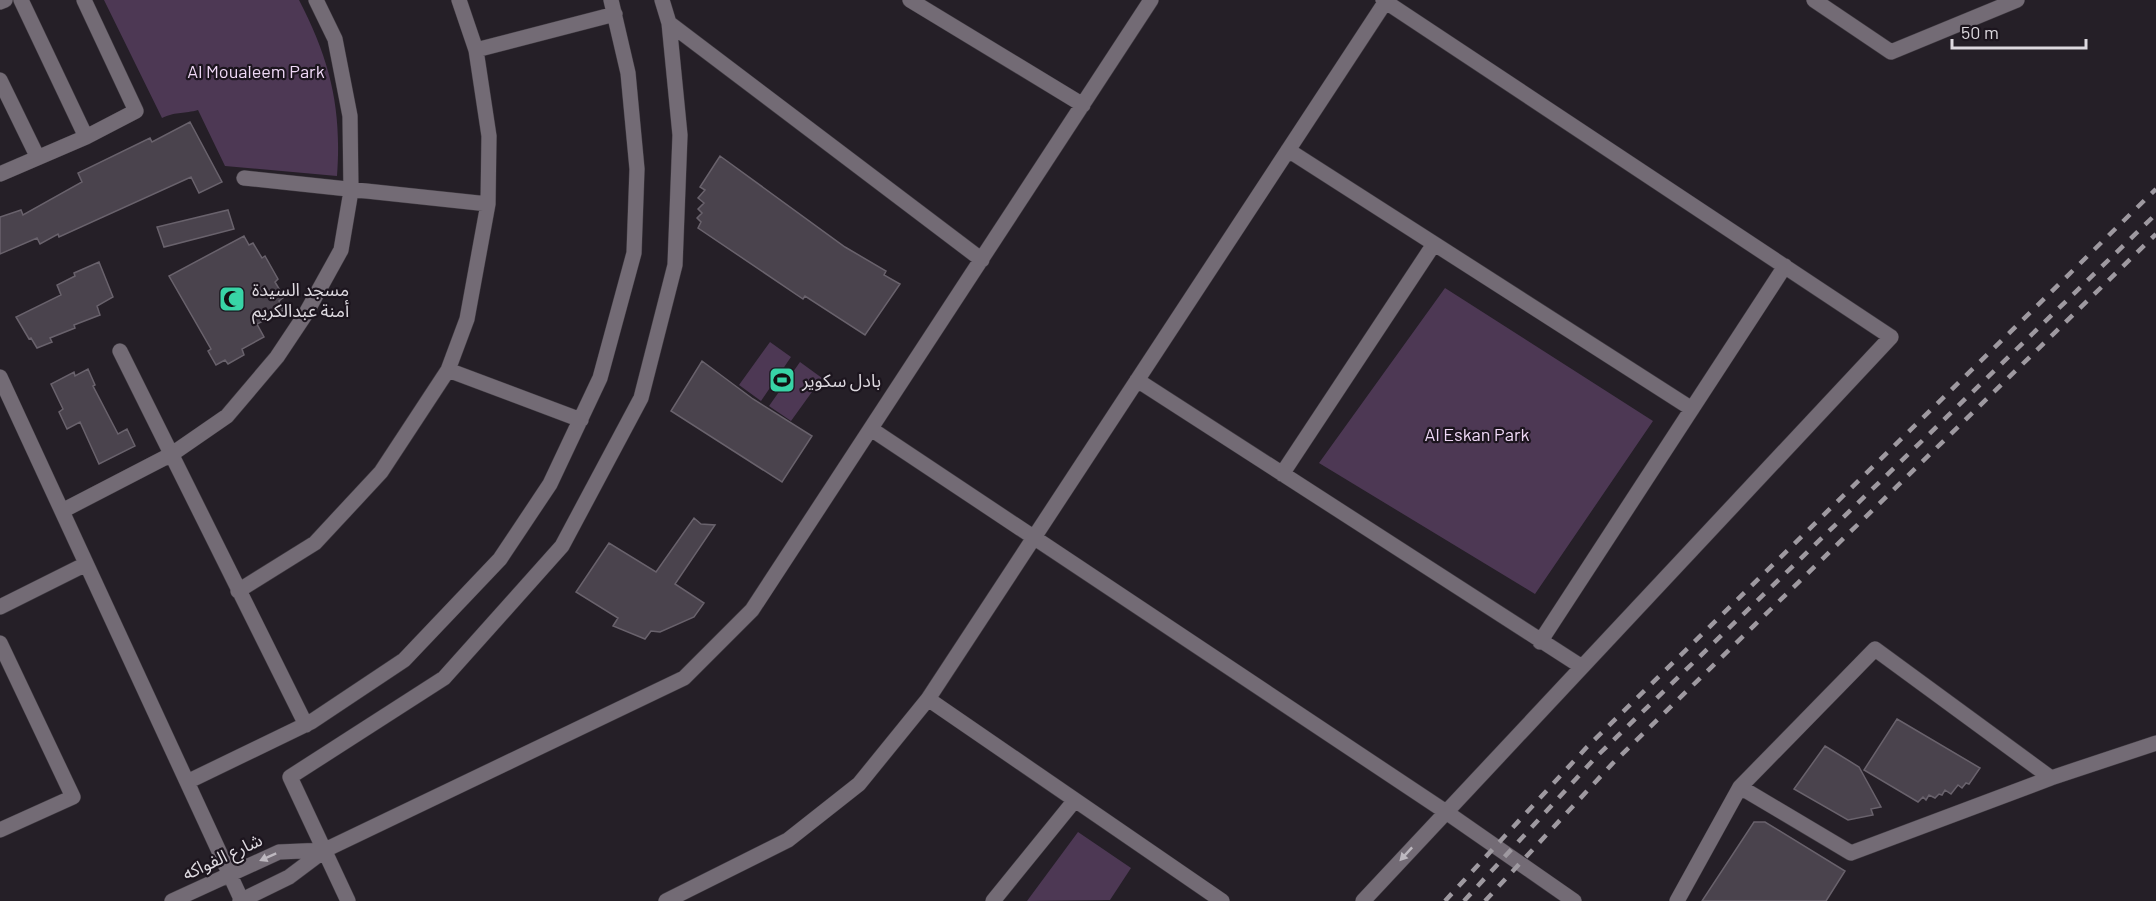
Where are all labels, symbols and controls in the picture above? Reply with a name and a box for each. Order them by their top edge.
scale bar [1952,12,2086,50]
text: 50 m [1961,21,1999,43]
park label: Al Moualeem Park [187,60,325,82]
place label: مسجد السيدة أمنة عبدالكريم [252,278,349,324]
mosque icon: مسجد السيدة أمنة عبدالكريم [217,284,247,314]
sports icon: بادل سكوير [767,365,797,395]
place label: بادل سكوير [801,369,881,392]
park label: Al Eskan Park [1425,423,1529,445]
street label: شارع الفواكه [179,828,267,888]
one-way arrow [1400,847,1414,861]
one-way arrow [259,852,276,861]

